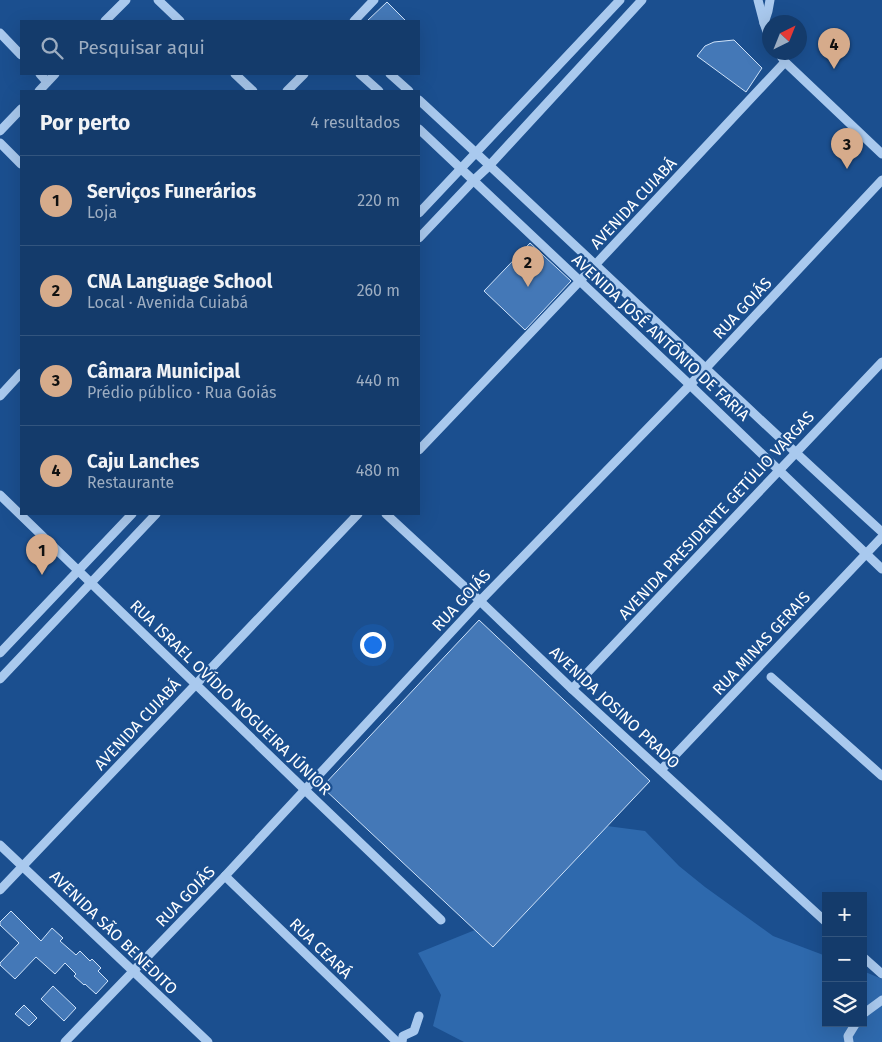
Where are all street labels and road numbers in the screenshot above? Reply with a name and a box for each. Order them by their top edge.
street label: AVENIDA CUIABÁ [586,153,681,253]
street label: AVENIDA JOSÉ ANTÔNIO DE FARIA [568,249,755,425]
street label: RUA GOIÁS [708,273,776,343]
street label: AVENIDA PRESIDENTE GETÚLIO VARGAS [614,406,818,624]
street label: RUA GOIÁS [427,565,495,635]
street label: RUA MINAS GERAIS [709,587,814,699]
street label: RUA ISRAEL OVÍDIO NOGUEIRA JÚNIOR [126,595,336,799]
street label: AVENIDA JOSINO PRADO [546,642,684,773]
street label: AVENIDA CUIABÁ [90,674,185,774]
street label: RUA GOIÁS [151,861,219,931]
street label: AVENIDA SÃO BENEDITO [46,866,181,998]
street label: RUA CEARÁ [286,913,357,983]

